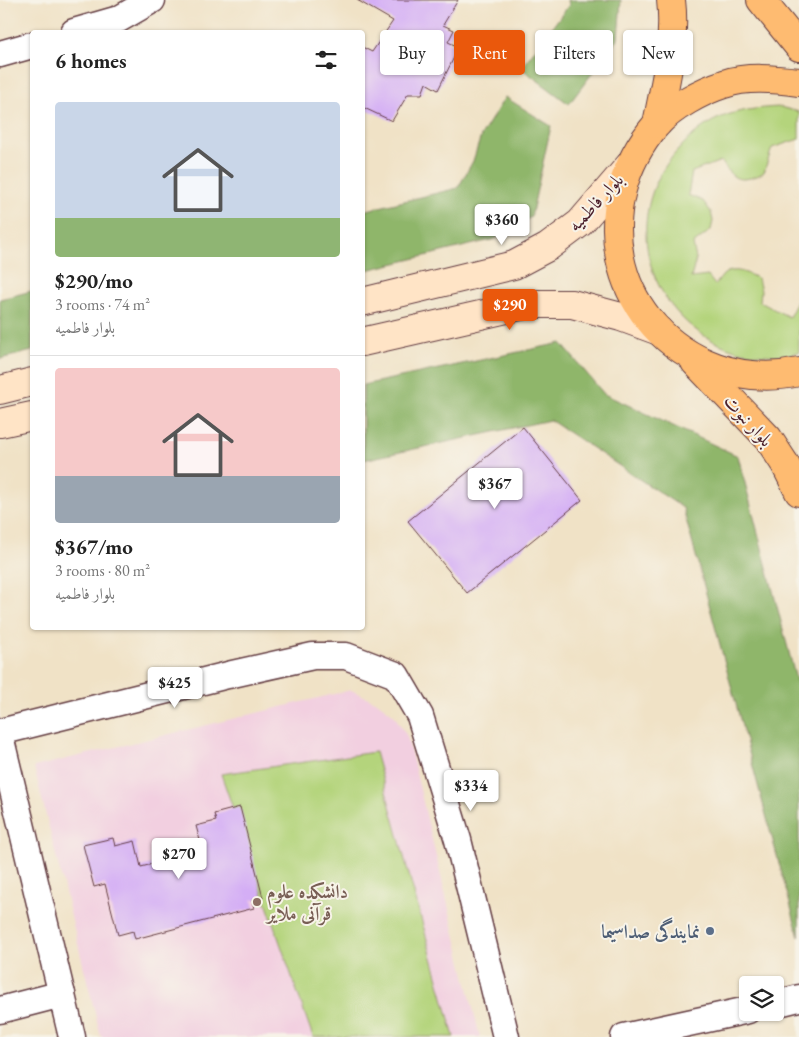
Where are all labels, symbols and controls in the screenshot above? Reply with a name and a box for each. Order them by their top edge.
chip: Buy [380,30,444,75]
chip: Rent [454,30,525,75]
chip: Filters [535,30,613,75]
chip: New [623,30,693,75]
icon: filters [312,46,340,74]
text: 6 homes [55,47,127,74]
icon: home [153,135,243,225]
street label: بلوار فاطمیه [562,168,629,237]
pin: $360 [472,204,532,246]
text: $360 [486,209,518,230]
text: $290/mo [55,267,133,294]
pin: $290 [480,288,540,331]
text: 3 rooms · 74 m² [55,294,150,315]
text: $290 [494,294,526,315]
text: بلوار فاطمیه [55,317,115,338]
street label: بلوار نبوت [718,389,779,452]
icon: home [153,400,243,490]
pin: $367 [465,468,525,510]
text: $367 [479,473,511,494]
text: $367/mo [55,533,133,560]
text: 3 rooms · 80 m² [55,560,150,581]
text: بلوار فاطمیه [55,583,115,604]
pin: $425 [145,666,205,709]
text: $425 [159,672,191,693]
pin: $334 [441,770,501,812]
text: $334 [455,775,487,796]
pin: $270 [149,838,209,880]
text: $270 [163,843,195,864]
place label: دانشکده علوم قرآنی ملایر [265,879,348,926]
marker: دانشکده علوم قرآنی ملایر [251,896,263,908]
place label: نمایندگی صداسیما [601,917,700,944]
marker: نمایندگی صداسیما [704,925,716,937]
map controls [739,976,784,1021]
button: layers [739,976,784,1021]

